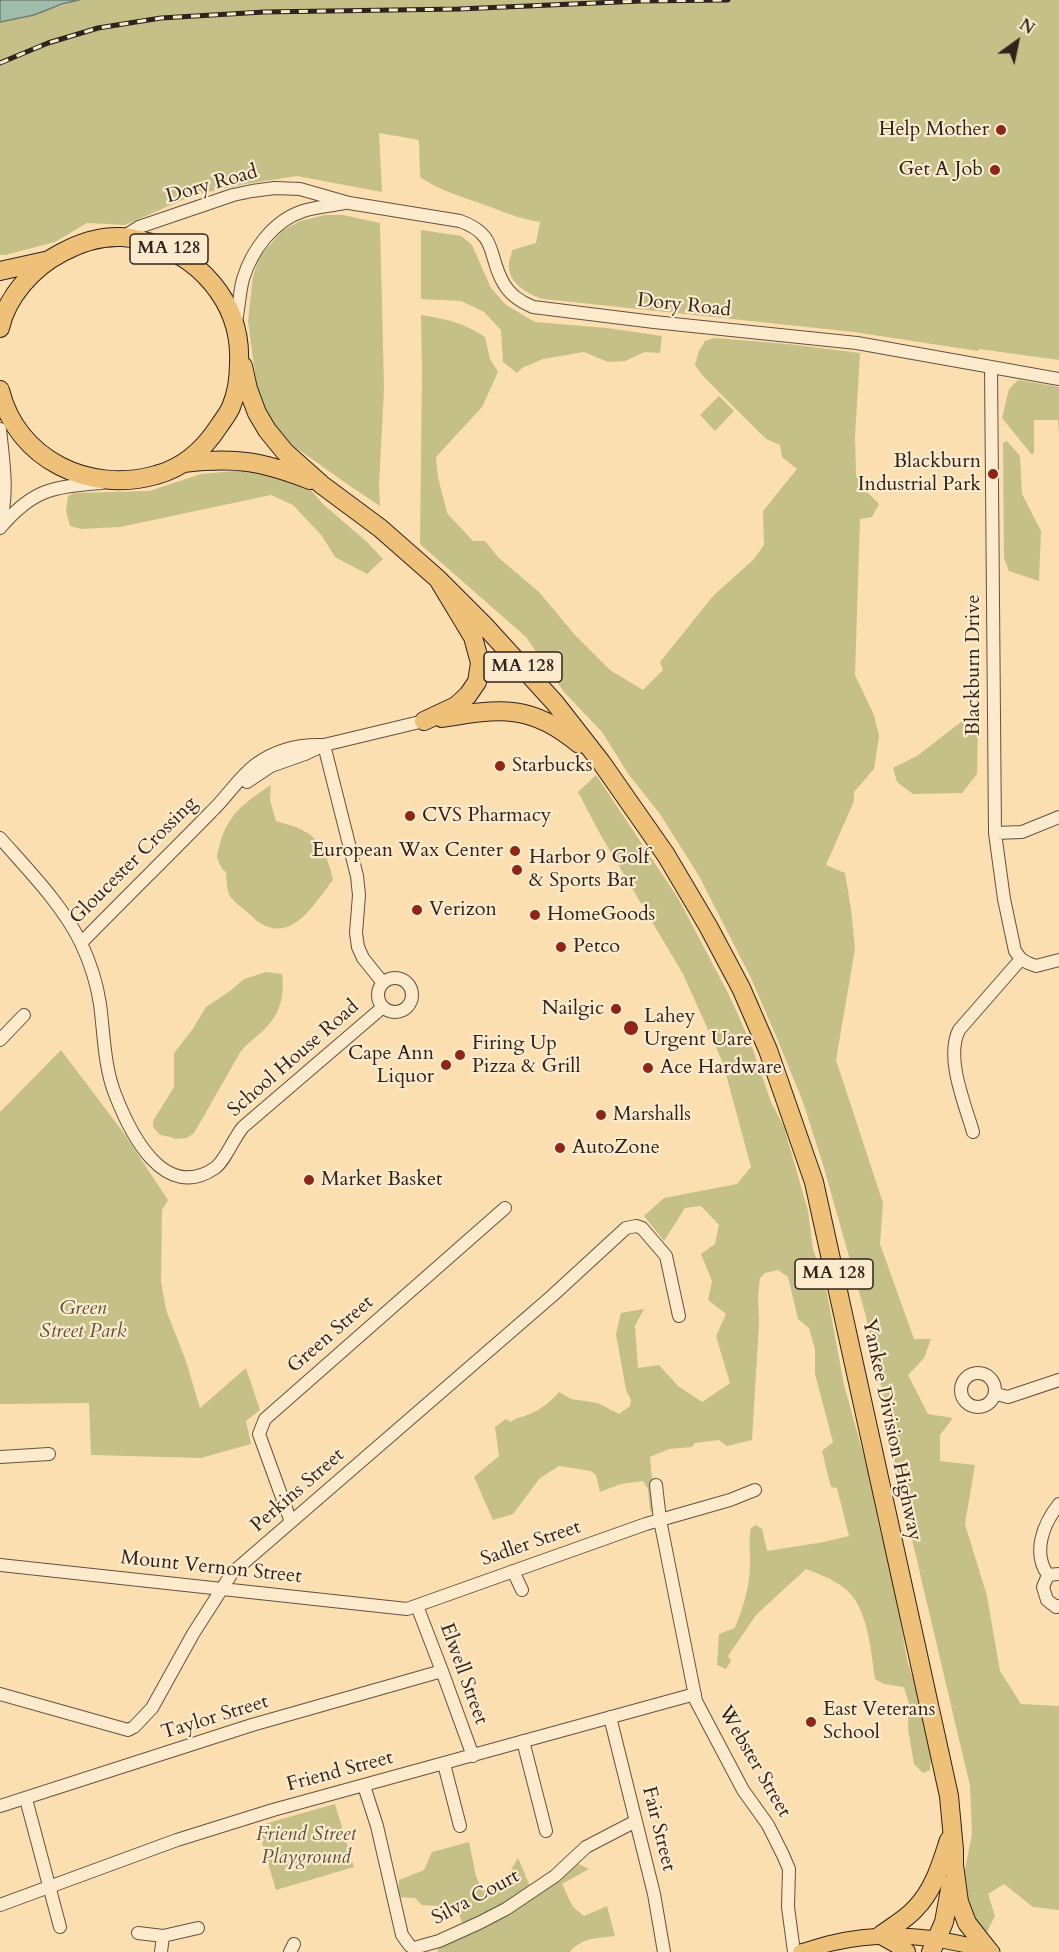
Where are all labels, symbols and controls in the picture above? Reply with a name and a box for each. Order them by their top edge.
north arrow [987,12,1047,72]
text: N [1015,14,1039,40]
place label: Help Mother [879,118,989,142]
marker: Help Mother [994,123,1008,137]
place label: Get A Job [898,158,983,182]
street label: Dory Road [163,160,261,210]
marker: Get A Job [988,163,1002,177]
road number: MA 128 [130,234,208,264]
street label: Dory Road [636,289,732,323]
place label: Blackburn Industrial Park [858,450,981,497]
marker: Blackburn Industrial Park [986,467,1000,481]
street label: Blackburn Drive [962,594,986,736]
road number: MA 128 [484,652,562,682]
place label: Starbucks [512,754,592,778]
marker: Starbucks [493,759,507,773]
street label: Gloucester Crossing [65,792,203,930]
place label: CVS Pharmacy [422,804,551,828]
marker: CVS Pharmacy [403,809,417,823]
place label: European Wax Center [312,839,503,863]
marker: European Wax Center [508,844,522,858]
place label: Harbor 9 Golf & Sports Bar [529,846,649,893]
marker: Harbor 9 Golf & Sports Bar [510,863,524,877]
place label: Verizon [429,898,497,922]
marker: Verizon [410,903,424,917]
place label: HomeGoods [547,903,655,927]
marker: HomeGoods [528,908,542,922]
place label: Petco [573,935,620,959]
marker: Petco [554,940,568,954]
street label: School House Road [224,996,364,1122]
place label: Nailgic [542,997,604,1021]
marker: Nailgic [609,1002,623,1016]
place label: Lahey Urgent Uare [644,1005,752,1052]
marker: Lahey Urgent Uare [622,1019,640,1037]
place label: Firing Up Pizza & Grill [472,1032,580,1079]
place label: Cape Ann Liquor [348,1042,434,1089]
marker: Firing Up Pizza & Grill [453,1048,467,1062]
place label: Ace Hardware [660,1056,782,1080]
marker: Cape Ann Liquor [439,1058,453,1072]
marker: Ace Hardware [641,1061,655,1075]
place label: Marshalls [613,1103,691,1127]
marker: Marshalls [594,1108,608,1122]
place label: AutoZone [572,1136,660,1160]
marker: AutoZone [553,1141,567,1155]
place label: Market Basket [321,1168,442,1192]
marker: Market Basket [302,1173,316,1187]
road number: MA 128 [795,1259,873,1289]
street label: Green Street [283,1291,379,1379]
park label: Green Street Park [40,1297,126,1344]
street label: Yankee Division Highway [856,1317,926,1543]
street label: Perkins Street [246,1444,350,1538]
street label: Sadler Street [478,1516,584,1572]
street label: Mount Vernon Street [119,1547,303,1589]
street label: Elwell Street [434,1620,492,1728]
street label: Taylor Street [159,1690,271,1746]
place label: East Veterans School [823,1698,936,1745]
street label: Webster Street [712,1702,796,1822]
marker: East Veterans School [804,1715,818,1729]
street label: Friend Street [284,1746,396,1798]
street label: Fair Street [636,1784,680,1874]
park label: Friend Street Playground [256,1823,356,1870]
street label: Silva Court [428,1865,524,1931]

